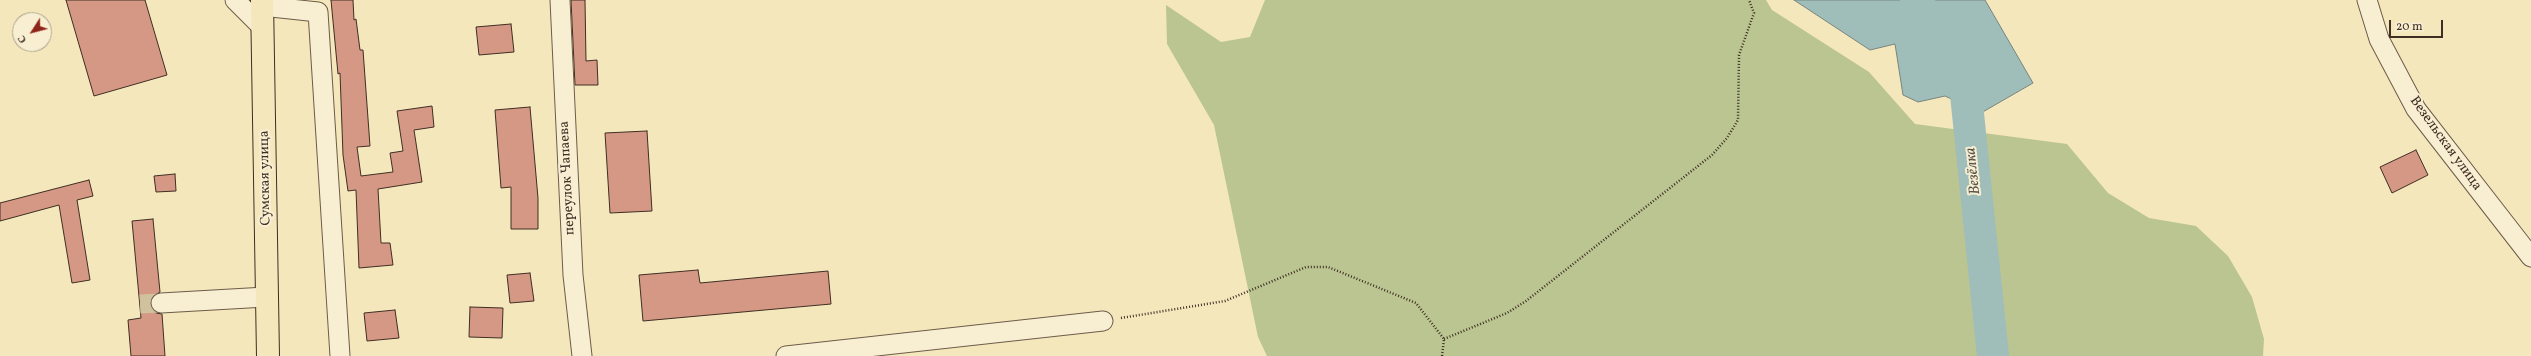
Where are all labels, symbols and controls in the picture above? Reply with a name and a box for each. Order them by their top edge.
north arrow [12,12,52,52]
scale bar [2391,12,2445,38]
text: 20 m [2396,19,2423,35]
text: С [15,31,31,46]
street label: Везельская улица [2405,94,2485,194]
street label: переулок Чапаева [557,120,579,236]
street label: Сумская улица [257,130,275,226]
water label: Везёлка [1963,147,1985,195]

